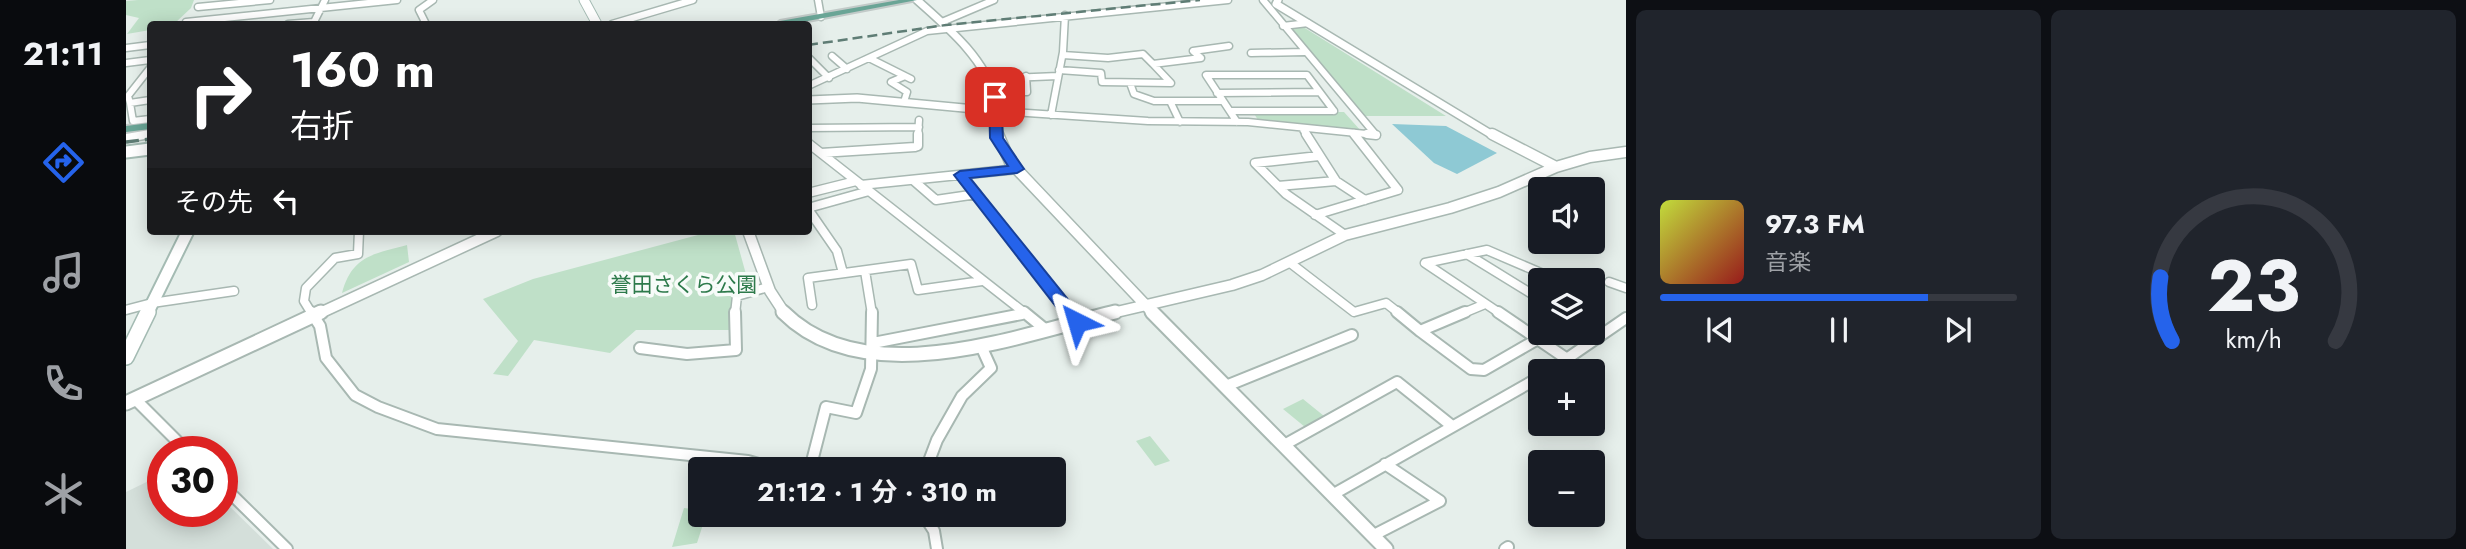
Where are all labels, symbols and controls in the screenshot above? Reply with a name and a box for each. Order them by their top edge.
text: 21:11 [23,31,103,77]
text: 160 m [290,35,435,105]
icon: right [175,49,266,140]
pin [965,67,1025,127]
icon: arrive [976,78,1014,116]
text: 右折 [290,103,354,149]
icon: directions [39,138,88,187]
map controls [1528,177,1605,527]
button: sound [1528,177,1605,254]
icon: left [267,182,305,220]
text: その先 [175,183,253,221]
text: 97.3 FM [1765,205,1865,243]
text: 23 [2207,233,2300,338]
text: 音楽 [1765,245,1811,279]
icon: music [39,248,88,297]
button: layers [1528,268,1605,345]
park label: 誉田さくら公園 [611,270,758,300]
position arrow [1040,285,1114,359]
icon: previous [1701,311,1739,349]
icon: pause [1820,311,1858,349]
icon: next [1939,311,1977,349]
text: km/h [2225,320,2282,356]
icon: phone [39,359,88,408]
button: + [1528,359,1605,436]
speed limit sign: 30 [147,436,238,527]
button: − [1528,450,1605,527]
icon: climate [39,469,88,518]
text: 21:12 · 1 分 · 310 m [757,473,997,511]

